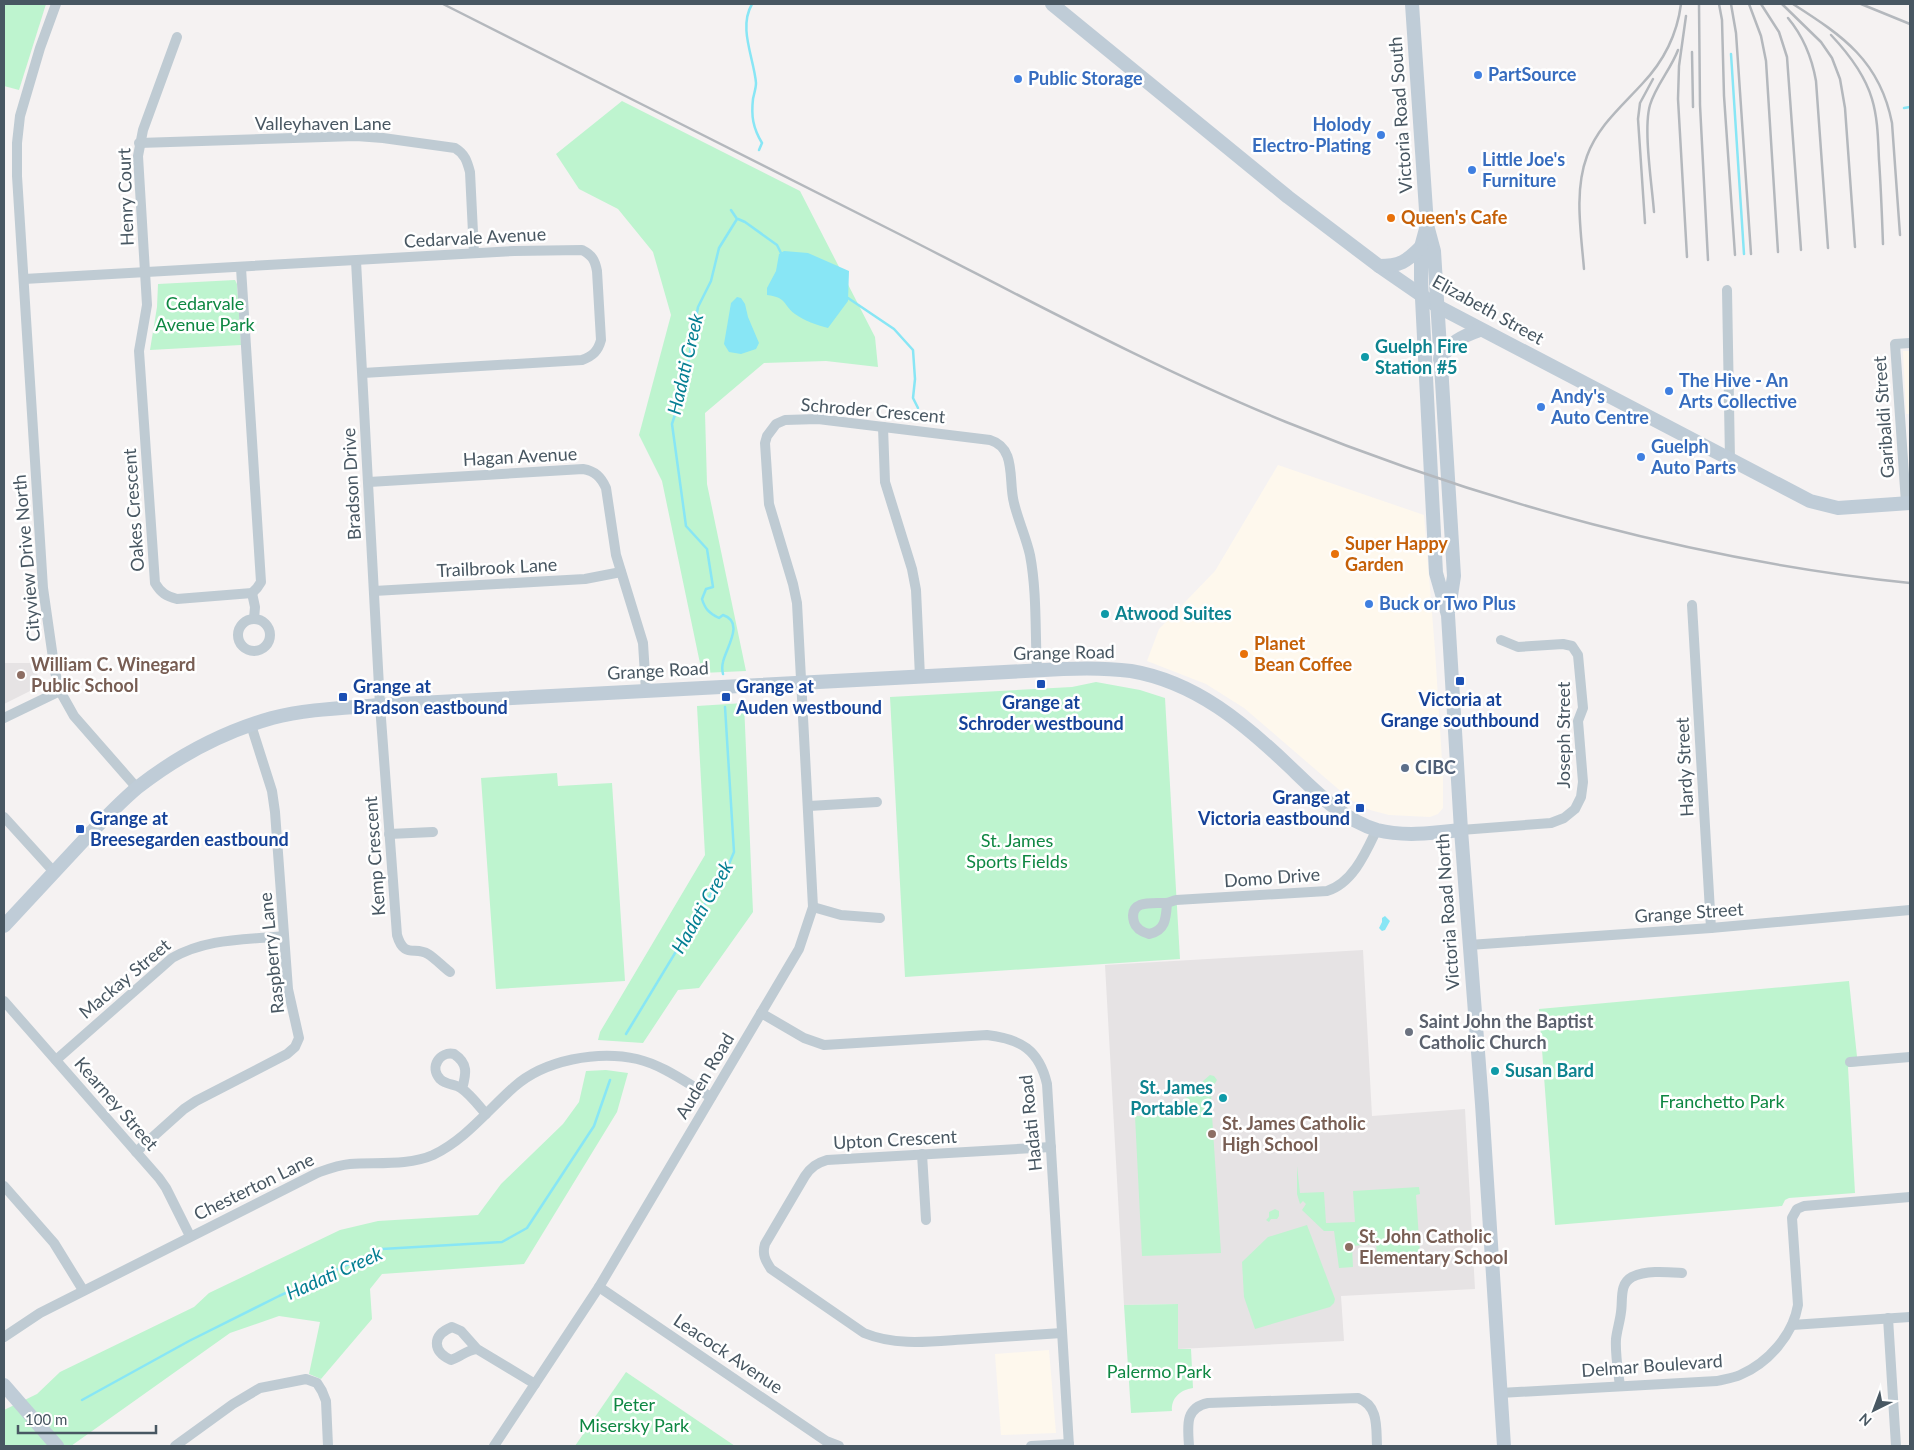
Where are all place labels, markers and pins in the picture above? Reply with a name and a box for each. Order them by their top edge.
place label: PartSource [1488,63,1577,85]
place label: Public Storage [1028,67,1143,89]
marker: PartSource [1472,69,1484,81]
marker: Public Storage [1012,73,1024,85]
place label: Holody Electro-Plating [1252,113,1371,156]
marker: Holody Electro-Plating [1375,129,1387,141]
place label: Little Joe's Furniture [1482,148,1565,191]
marker: Little Joe's Furniture [1466,164,1478,176]
place label: Queen's Cafe [1401,206,1508,228]
marker: Queen's Cafe [1385,212,1397,224]
place label: Guelph Fire Station #5 [1375,335,1468,378]
marker: Guelph Fire Station #5 [1359,351,1371,363]
place label: The Hive - An Arts Collective [1678,369,1797,412]
place label: Andy's Auto Centre [1550,385,1649,428]
marker: The Hive - An Arts Collective [1663,385,1675,397]
marker: Andy's Auto Centre [1535,401,1547,413]
place label: Guelph Auto Parts [1650,435,1736,478]
marker: Guelph Auto Parts [1635,451,1647,463]
place label: Super Happy Garden [1345,532,1448,575]
marker: Super Happy Garden [1329,548,1341,560]
place label: Buck or Two Plus [1379,592,1516,614]
marker: Buck or Two Plus [1363,598,1375,610]
place label: Atwood Suites [1114,602,1232,624]
marker: Atwood Suites [1099,608,1111,620]
place label: Planet Bean Coffee [1254,632,1352,675]
marker: Planet Bean Coffee [1238,648,1250,660]
place label: William C. Winegard Public School [31,653,195,696]
marker: William C. Winegard Public School [15,669,27,681]
place label: Grange at Bradson eastbound [353,675,508,718]
place label: Grange at Auden westbound [735,675,882,718]
marker: Victoria at Grange southbound [1454,675,1466,687]
marker: Grange at Schroder westbound [1035,678,1047,690]
place label: Victoria at Grange southbound [1381,688,1539,731]
marker: Grange at Bradson eastbound [337,691,349,703]
marker: Grange at Auden westbound [720,691,732,703]
place label: Grange at Schroder westbound [958,691,1124,734]
place label: CIBC [1415,756,1456,778]
marker: CIBC [1399,762,1411,774]
place label: Grange at Victoria eastbound [1197,786,1350,829]
marker: Grange at Victoria eastbound [1354,802,1366,814]
place label: Grange at Breesegarden eastbound [90,807,289,850]
marker: Grange at Breesegarden eastbound [74,823,86,835]
place label: Saint John the Baptist Catholic Church [1419,1010,1594,1053]
marker: Saint John the Baptist Catholic Church [1403,1026,1415,1038]
place label: Susan Bard [1505,1059,1594,1081]
marker: Susan Bard [1489,1065,1501,1077]
place label: St. James Portable 2 [1130,1076,1213,1119]
marker: St. James Portable 2 [1217,1092,1229,1104]
place label: St. James Catholic High School [1222,1112,1366,1155]
marker: St. James Catholic High School [1206,1128,1218,1140]
place label: St. John Catholic Elementary School [1359,1225,1508,1268]
marker: St. John Catholic Elementary School [1343,1241,1355,1253]

